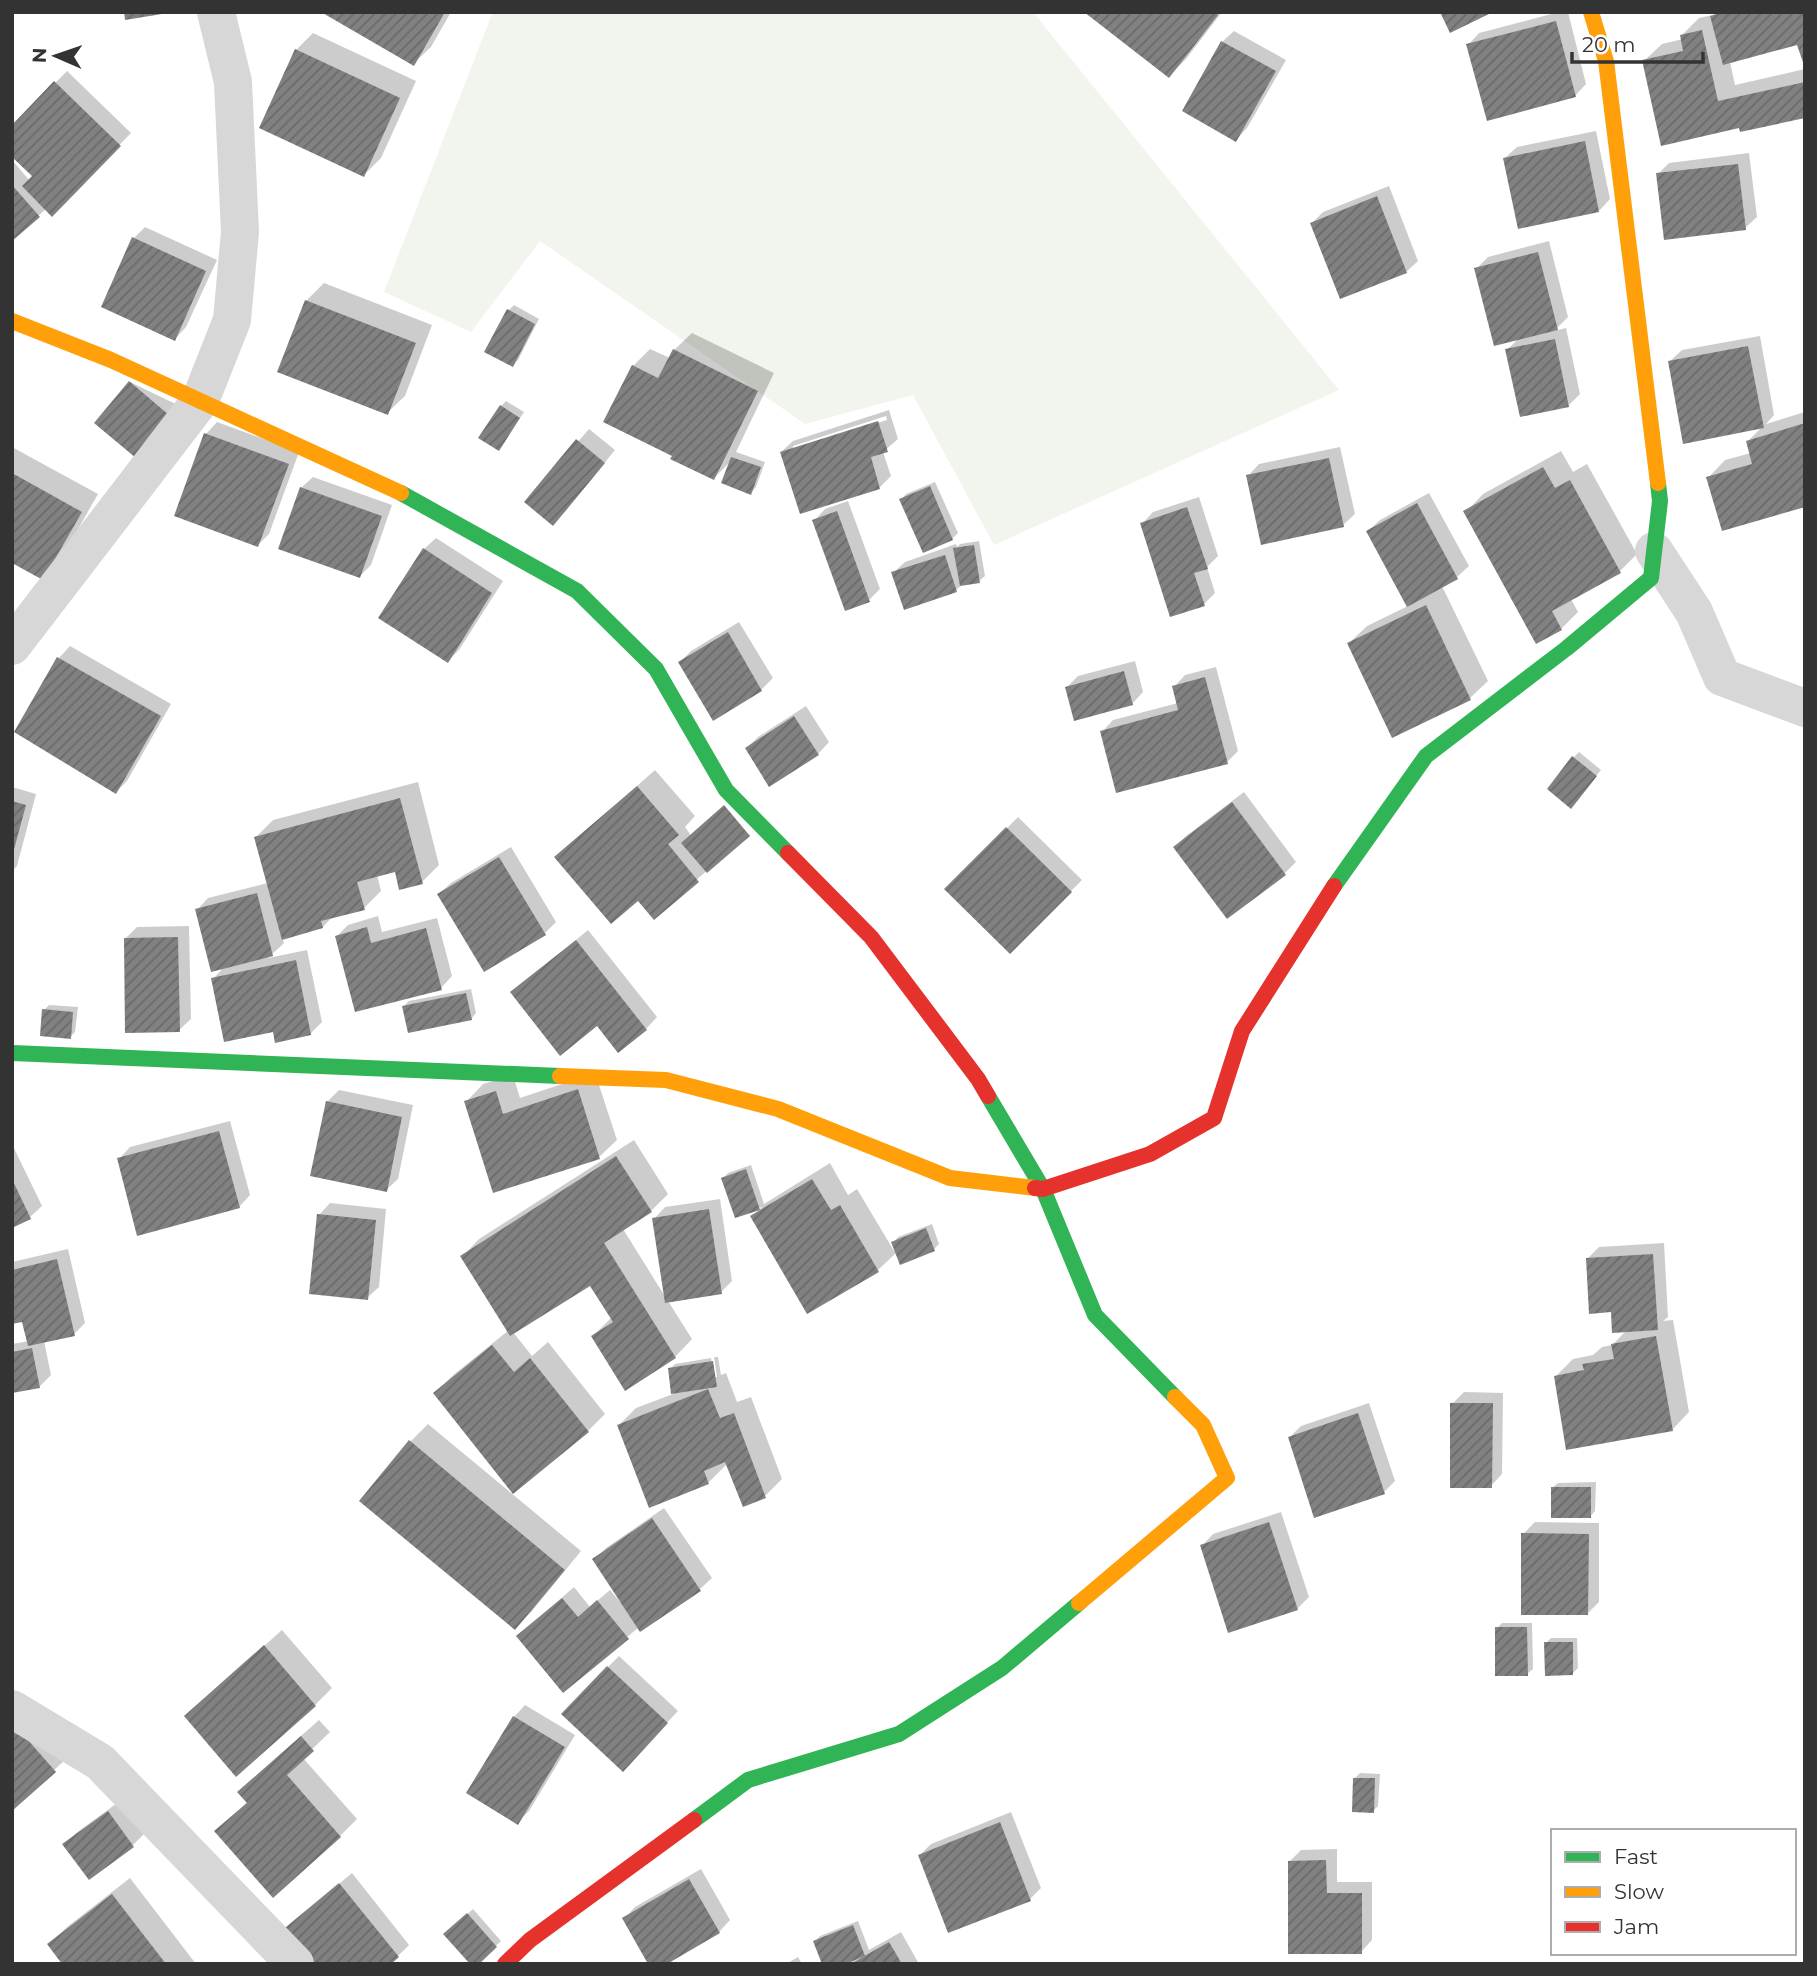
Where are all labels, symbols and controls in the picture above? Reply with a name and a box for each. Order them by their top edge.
north arrow [21,21,91,91]
scale bar [1572,21,1703,65]
text: 20 m [1582,32,1636,57]
text: N [28,47,51,64]
legend [1551,1829,1796,1955]
text: Fast [1614,1844,1658,1869]
text: Slow [1614,1879,1664,1904]
text: Jam [1613,1914,1659,1939]

